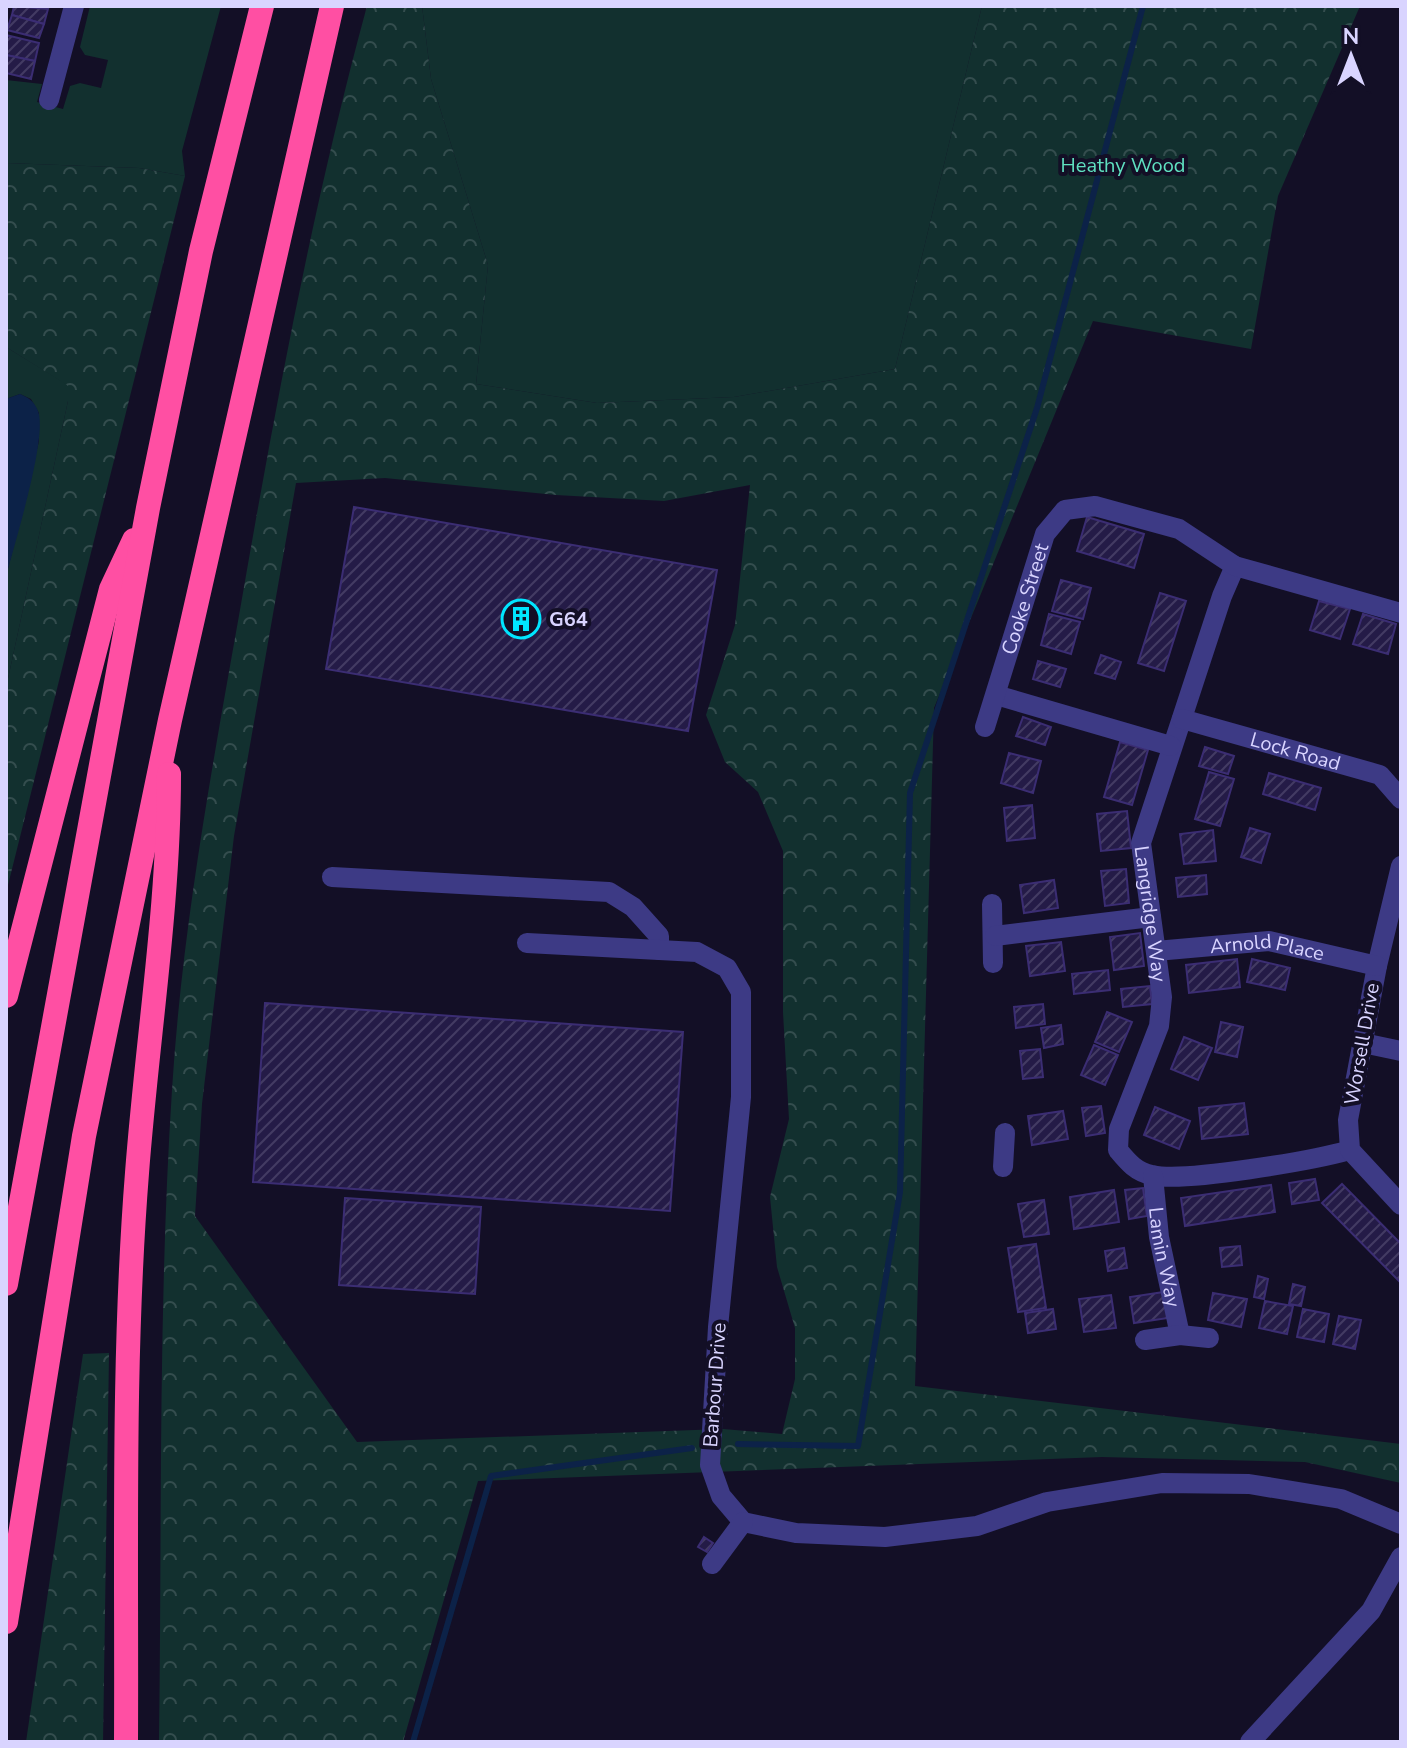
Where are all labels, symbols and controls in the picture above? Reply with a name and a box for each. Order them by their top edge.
north arrow [1311,16,1391,96]
text: N [1343,22,1359,52]
park label: Heathy Wood [1061,152,1185,179]
street label: Cooke Street [995,539,1055,658]
building icon: G64 [500,598,542,640]
place label: G64 [549,606,588,633]
street label: Lock Road [1247,725,1344,777]
street label: Langridge Way [1128,844,1173,984]
street label: Arnold Place [1209,927,1327,967]
street label: Worsell Drive [1338,981,1386,1107]
street label: Lamin Way [1143,1206,1187,1310]
street label: Barbour Drive [697,1322,733,1448]

